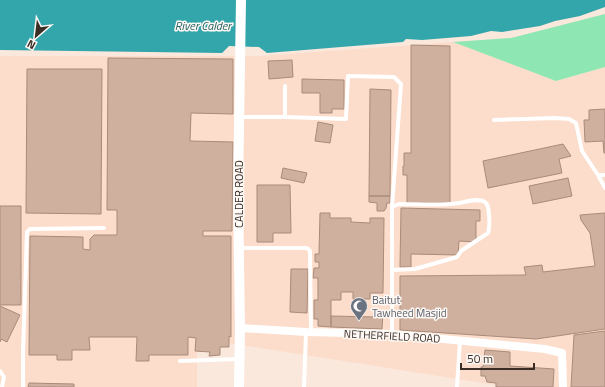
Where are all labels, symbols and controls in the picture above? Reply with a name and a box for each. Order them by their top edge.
north arrow [16,16,56,56]
water label: River Calder [175,16,233,35]
text: N [24,36,38,54]
street label: CALDER ROAD [231,160,247,228]
place label: Baitut Tawheed Masjid [372,292,447,321]
mosque icon: Baitut Tawheed Masjid [349,296,369,321]
street label: NETHERFIELD ROAD [343,325,441,347]
scale bar [461,345,534,371]
text: 50 m [467,349,493,368]

